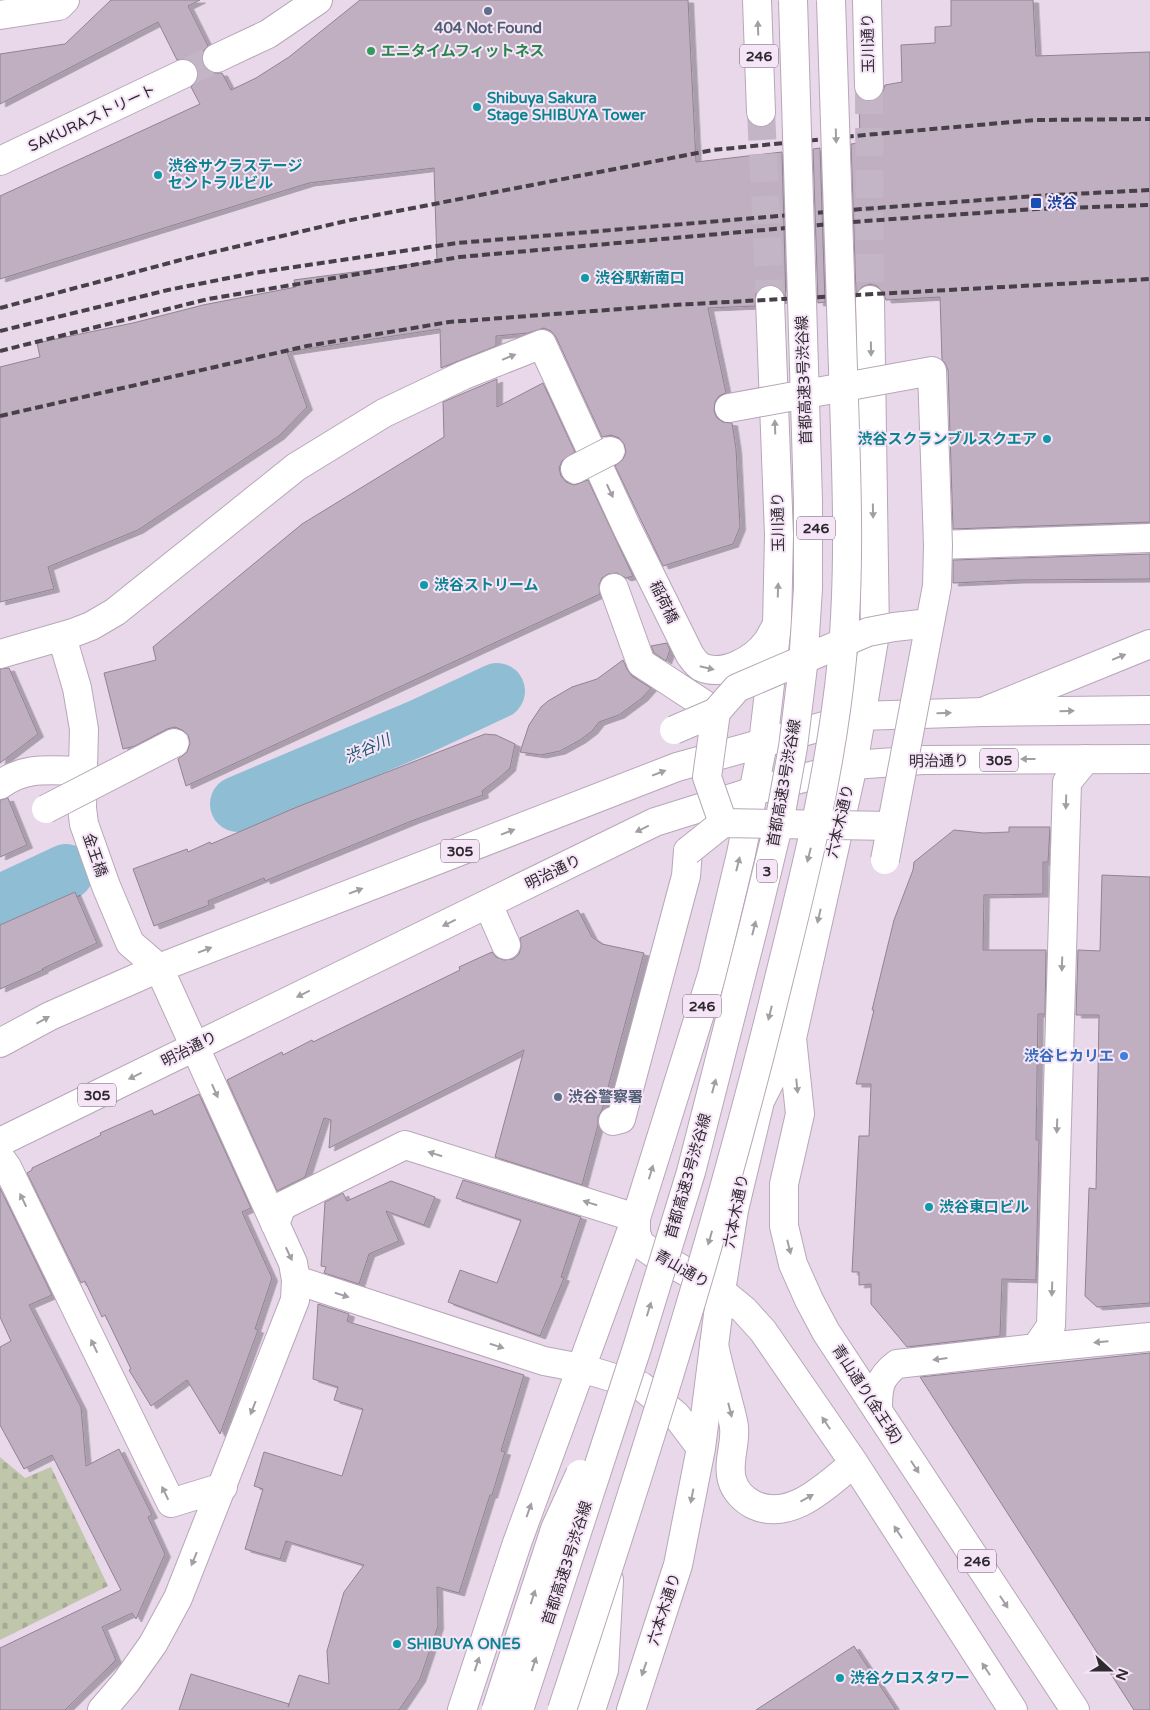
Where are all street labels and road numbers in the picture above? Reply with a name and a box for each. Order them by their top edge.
street label: 玉川通り [858,13,878,73]
road number: 246 [740,44,778,68]
street label: SAKURAストリート [25,81,159,155]
street label: 首都高速3号渋谷線 [793,315,815,445]
street label: 玉川通り [768,492,788,552]
road number: 246 [797,516,835,540]
street label: 稲荷橋 [646,578,682,626]
street label: 首都高速3号渋谷線 [764,718,804,848]
road number: 305 [980,748,1018,772]
street label: 明治通り [909,751,969,771]
street label: 六本木通り [823,782,857,860]
street label: 金王橋 [79,831,111,879]
road number: 305 [441,839,479,862]
street label: 明治通り [522,851,584,893]
road number: 3 [757,859,777,882]
road number: 246 [683,994,721,1018]
street label: 明治通り [158,1027,220,1071]
road number: 305 [78,1084,116,1106]
street label: 首都高速3号渋谷線 [662,1111,714,1241]
street label: 六本木通り [720,1172,752,1250]
street label: 青山通り [652,1246,712,1292]
street label: 青山通り(金王坂) [828,1341,906,1447]
street label: 首都高速3号渋谷線 [538,1499,596,1627]
road number: 246 [958,1550,996,1572]
street label: 六本木通り [644,1571,684,1647]

